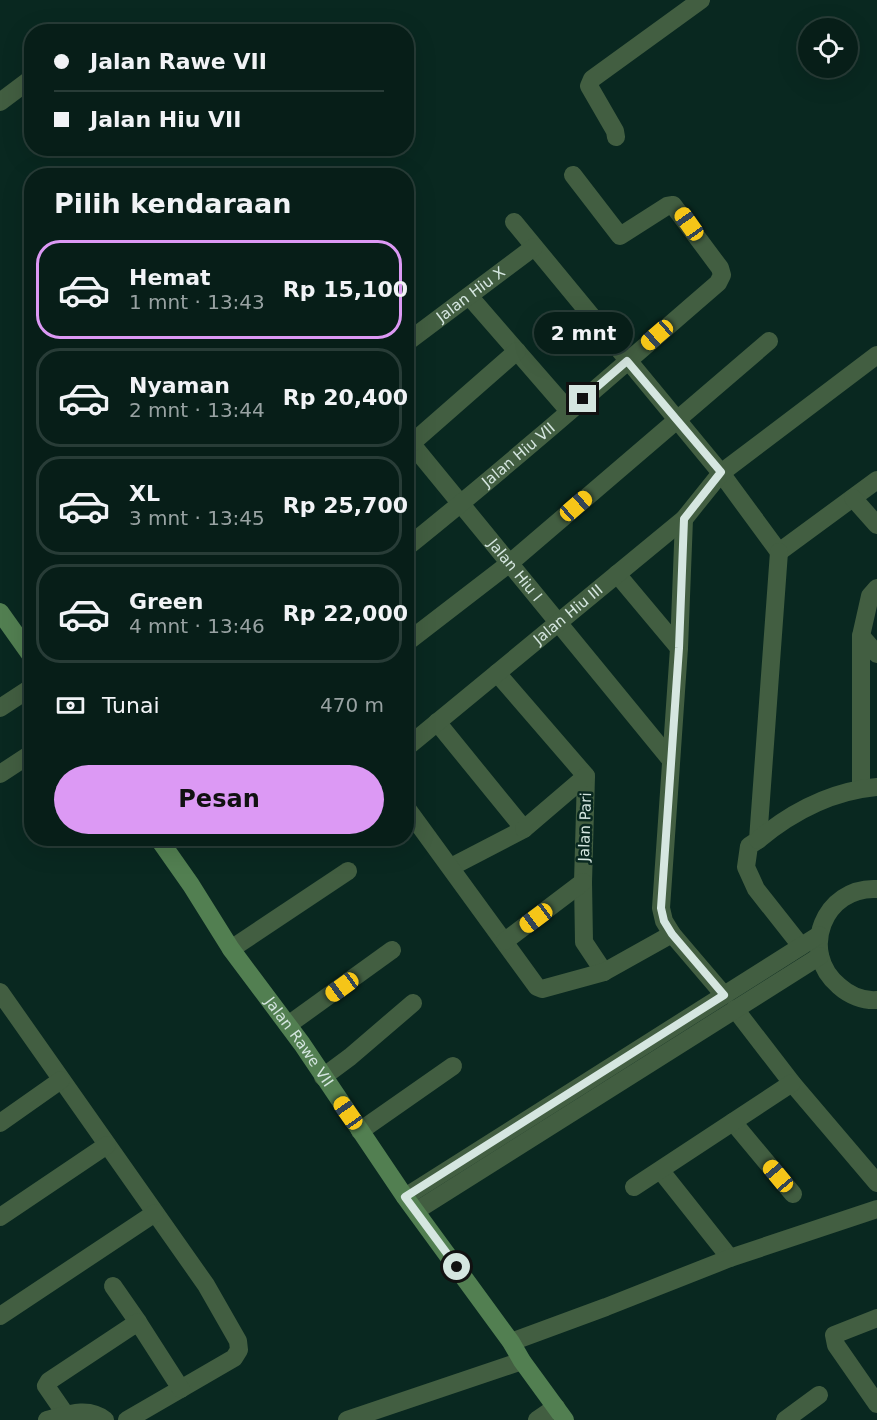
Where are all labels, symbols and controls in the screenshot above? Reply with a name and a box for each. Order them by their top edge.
map controls [798,18,858,78]
button: locate [798,18,858,78]
text: Jalan Rawe VII [90,49,267,74]
text: Jalan Hiu VII [90,107,241,132]
text: Pilih kendaraan [54,188,291,219]
car [671,204,707,244]
icon: car [57,263,111,317]
street label: Jalan Hiu X [432,263,509,327]
text: Hemat [129,265,211,290]
text: Rp 15,100 [283,277,408,302]
text: 1 mnt · 13:43 [129,290,265,314]
callout: 2 mnt [534,312,632,354]
car [638,316,676,354]
text: 2 mnt [551,321,616,345]
icon: car [57,371,111,425]
text: Nyaman [129,373,230,398]
text: Rp 20,400 [283,385,408,410]
route end [569,385,596,412]
text: 2 mnt · 13:44 [129,398,265,422]
street label: Jalan Hiu VII [477,419,559,492]
icon: car [57,479,111,533]
text: XL [129,481,160,506]
car [557,487,595,525]
text: Rp 25,700 [283,493,408,518]
text: 3 mnt · 13:45 [129,506,265,530]
street label: Jalan Hiu I [484,534,546,605]
street label: Jalan Hiu III [529,581,606,649]
icon: car [57,587,111,641]
text: Green [129,589,203,614]
text: Rp 22,000 [283,601,408,626]
text: 4 mnt · 13:46 [129,614,265,638]
icon: cash [54,689,87,722]
text: Tunai [102,693,160,718]
text: 470 m [320,693,384,717]
button: Pesan [54,765,384,834]
street label: Jalan Pari [575,792,595,863]
car [516,900,556,936]
car [322,969,362,1005]
street label: Jalan Rawe VII [260,993,337,1090]
car [330,1093,366,1133]
car [760,1156,796,1196]
route start [443,1253,470,1280]

